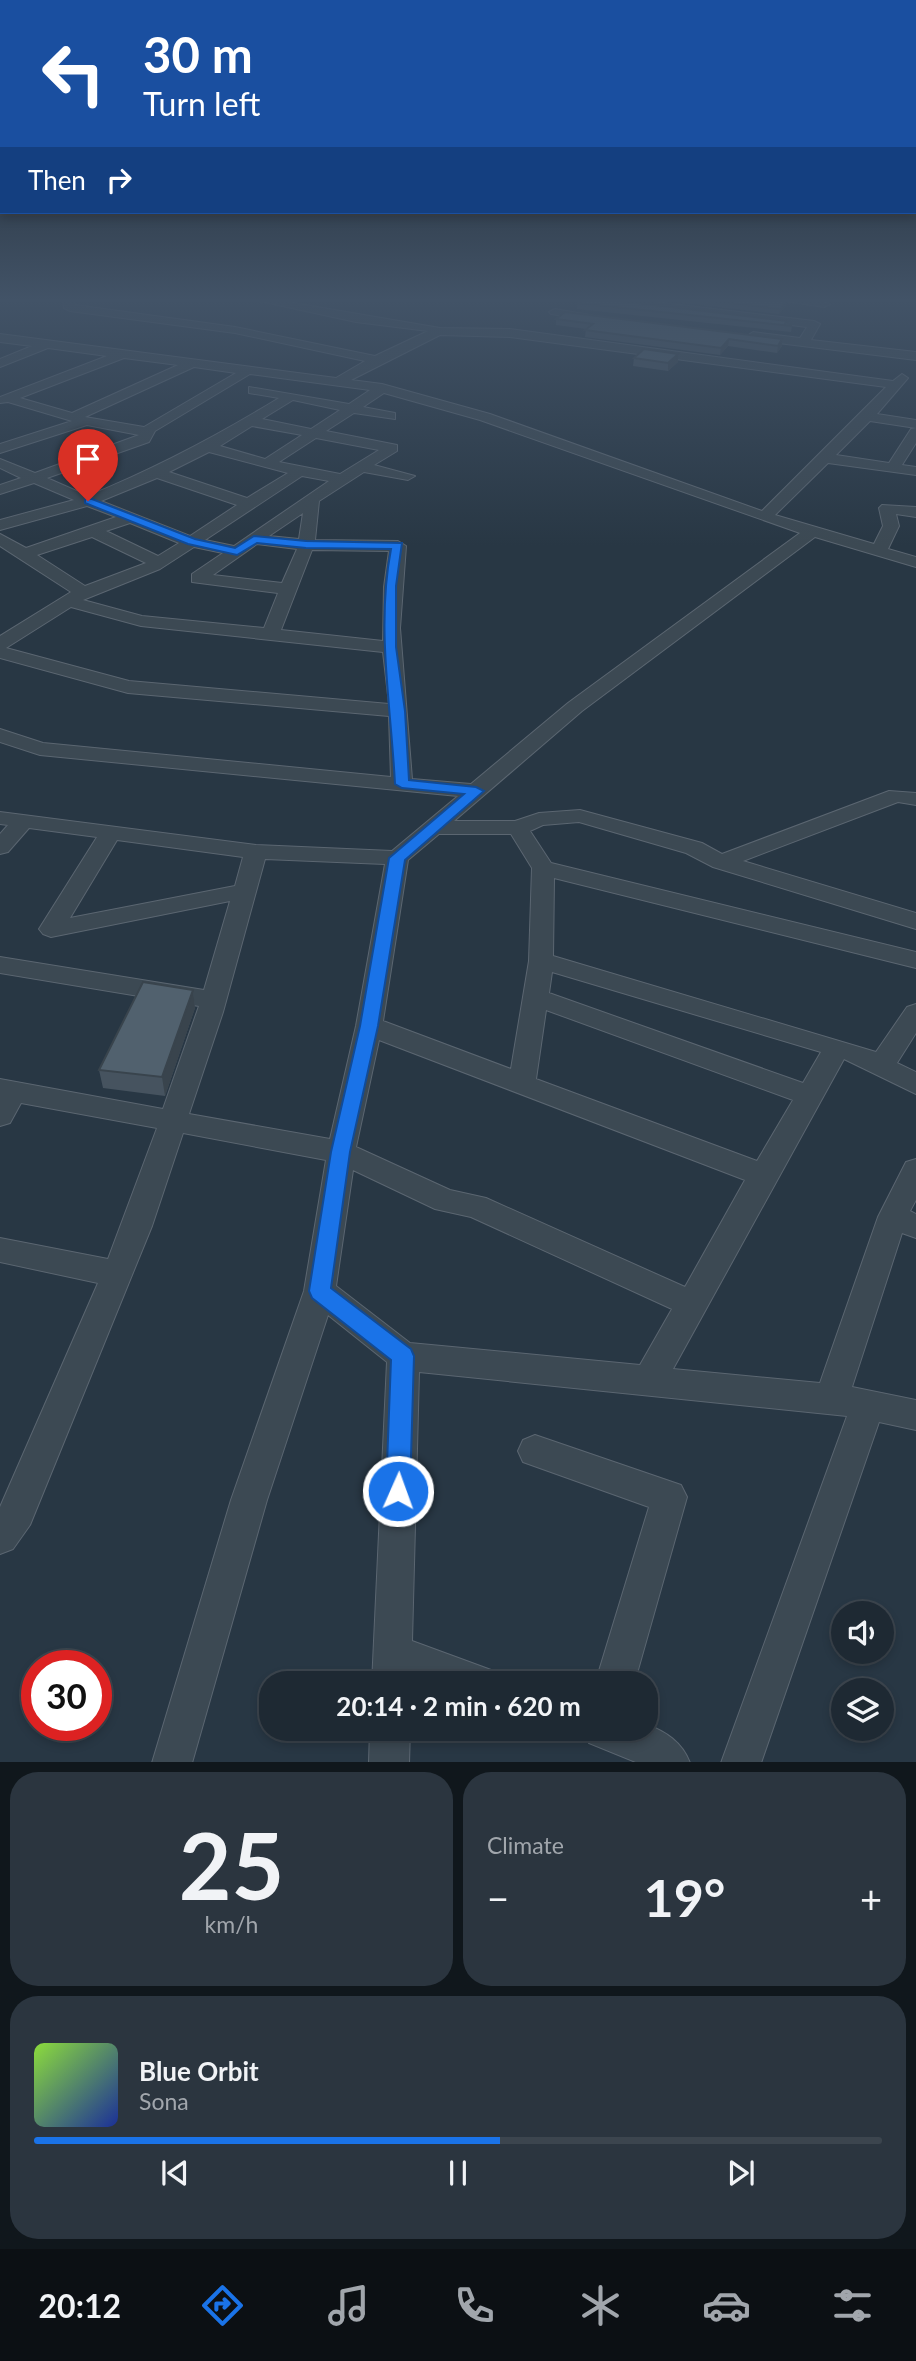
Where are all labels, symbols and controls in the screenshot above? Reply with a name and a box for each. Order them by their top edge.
text: 30 m [143,25,253,83]
icon: left [28,28,119,119]
text: Turn left [143,84,260,123]
icon: right [100,161,138,199]
text: Then [28,164,86,196]
pin [58,429,118,501]
icon: arrive [69,440,107,478]
position arrow [361,1454,435,1528]
map controls [831,1601,894,1741]
button: sound [831,1601,894,1664]
speed limit sign: 30 [21,1650,112,1741]
button: layers [831,1678,894,1741]
text: 20:14 · 2 min · 620 m [336,1690,581,1722]
text: 25 [179,1810,284,1919]
text: Climate [487,1831,564,1859]
text: 19° [644,1866,725,1928]
text: − [487,1875,509,1921]
text: + [860,1875,882,1921]
text: km/h [205,1910,258,1938]
text: Blue Orbit [139,2055,259,2087]
text: Sona [139,2087,189,2115]
icon: previous [156,2154,194,2192]
icon: pause [439,2154,477,2192]
icon: next [722,2154,760,2192]
icon: directions [198,2281,247,2330]
icon: music [324,2281,373,2330]
icon: phone [450,2281,499,2330]
icon: climate [576,2281,625,2330]
icon: car [702,2281,751,2330]
icon: filters [828,2281,877,2330]
text: 20:12 [39,2286,121,2325]

